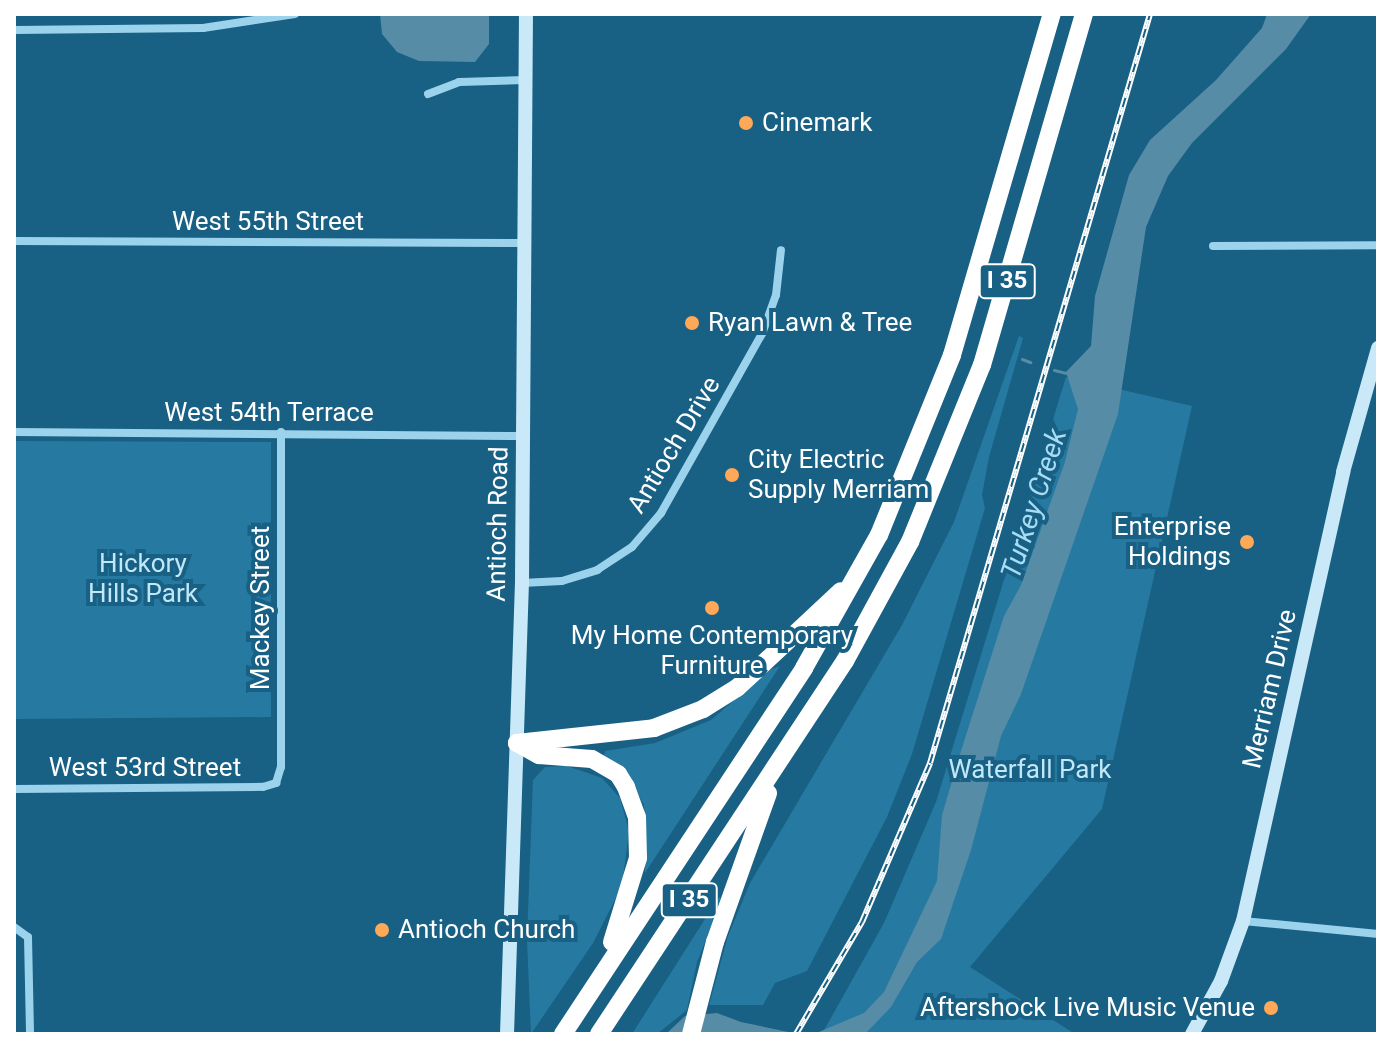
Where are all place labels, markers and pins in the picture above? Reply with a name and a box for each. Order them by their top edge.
place label: Cinemark [762,107,872,139]
marker: Cinemark [737,114,755,132]
place label: Ryan Lawn & Tree [708,307,913,339]
marker: Ryan Lawn & Tree [683,314,701,332]
place label: City Electric Supply Merriam [748,444,929,506]
marker: City Electric Supply Merriam [723,466,741,484]
place label: Enterprise Holdings [1114,511,1231,572]
marker: Enterprise Holdings [1238,533,1256,551]
marker: My Home Contemporary Furniture [703,599,721,617]
place label: My Home Contemporary Furniture [571,620,853,682]
place label: Antioch Church [398,914,575,946]
marker: Antioch Church [373,921,391,939]
place label: Aftershock Live Music Venue [920,992,1255,1024]
marker: Aftershock Live Music Venue [1262,999,1280,1017]

